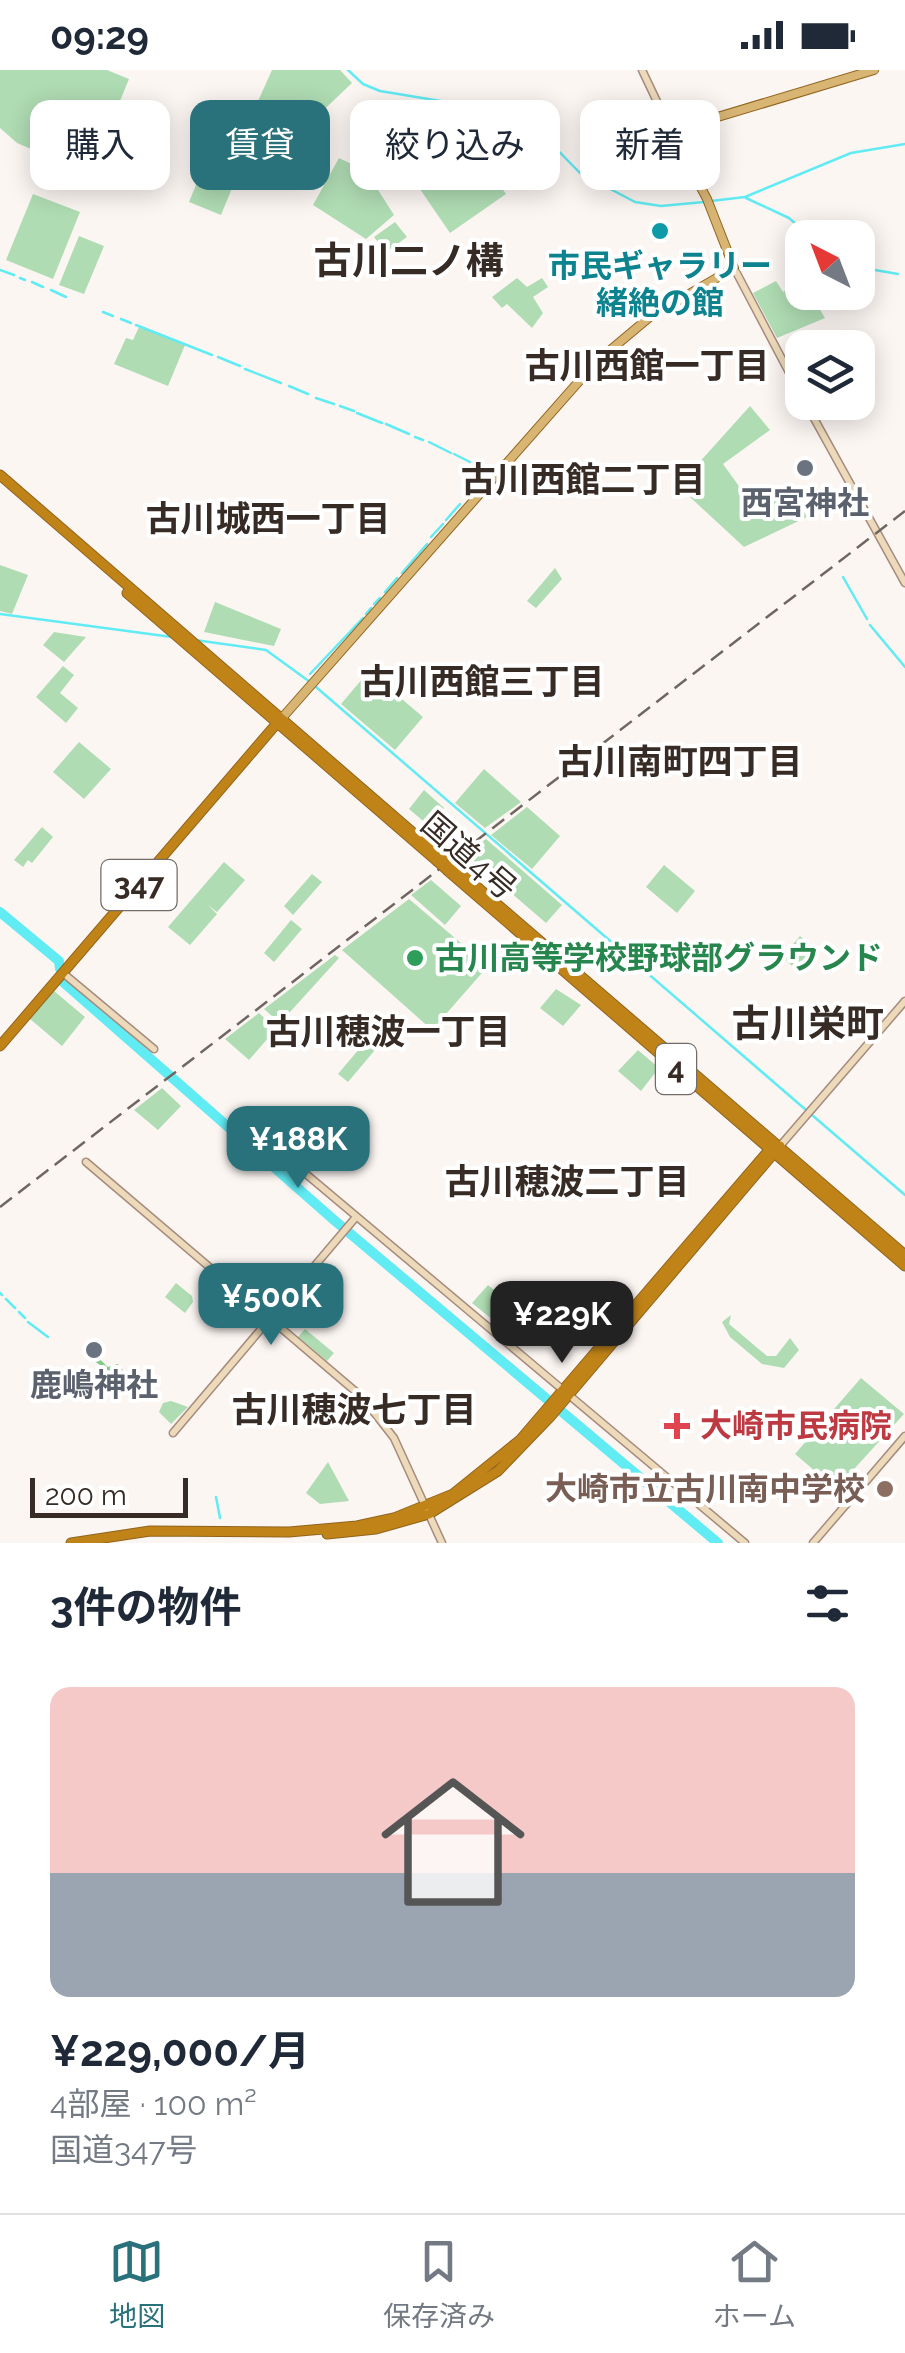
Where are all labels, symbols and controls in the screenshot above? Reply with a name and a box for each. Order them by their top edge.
text: 09:29 [50,13,149,58]
chip: 購入 [30,100,170,190]
chip: 賃貸 [190,100,330,190]
chip: 絞り込み [350,100,560,190]
chip: 新着 [580,100,720,190]
marker: 市民ギャラリー 緒絶の館 [649,220,671,242]
north arrow [785,220,875,310]
map controls [785,220,875,420]
district label: 古川二ノ構 [314,238,504,283]
place label: 市民ギャラリー 緒絶の館 [548,247,772,321]
button: layers [785,330,875,420]
district label: 古川西館一丁目 [524,345,770,386]
marker: 西宮神社 [794,457,816,479]
district label: 古川西館二丁目 [460,459,706,500]
place label: 西宮神社 [741,484,869,521]
district label: 古川城西一丁目 [145,498,391,539]
district label: 古川西館三丁目 [359,661,605,702]
district label: 古川南町四丁目 [557,741,803,782]
street label: 国道4号 [414,804,524,907]
road number: 347 [102,860,176,910]
place label: 古川高等学校野球部グラウンド [435,939,883,976]
marker: 古川高等学校野球部グラウンド [404,947,426,969]
district label: 古川栄町 [732,1001,884,1046]
district label: 古川穂波一丁目 [265,1011,511,1052]
road number: 4 [656,1044,696,1094]
pin: ¥188K [228,1106,368,1191]
text: ¥188K [249,1120,347,1157]
district label: 古川穂波二丁目 [444,1161,690,1202]
pin: ¥500K [201,1263,341,1348]
text: ¥500K [220,1277,322,1314]
pin: ¥229K [492,1281,632,1366]
text: ¥229K [512,1295,612,1332]
marker: 鹿嶋神社 [83,1339,105,1361]
place label: 鹿嶋神社 [30,1366,158,1403]
district label: 古川穂波七丁目 [231,1389,477,1430]
place label: 大崎市民病院 [700,1407,892,1444]
marker: 大崎市民病院 [664,1413,690,1439]
place label: 大崎市立古川南中学校 [545,1470,865,1507]
scale bar [30,1473,188,1518]
marker: 大崎市立古川南中学校 [874,1478,896,1500]
text: 200 m [45,1479,127,1512]
icon: filters [800,1576,855,1631]
text: 3件の物件 [50,1583,241,1632]
icon: home [363,1752,543,1932]
text: ¥229,000/月 [50,2027,310,2076]
text: 4部屋 · 100 m² [50,2085,257,2122]
text: 国道347号 [50,2131,198,2168]
tab: 地図 [109,2234,165,2334]
tab: 保存済み [383,2234,495,2334]
tab: ホーム [713,2234,796,2334]

